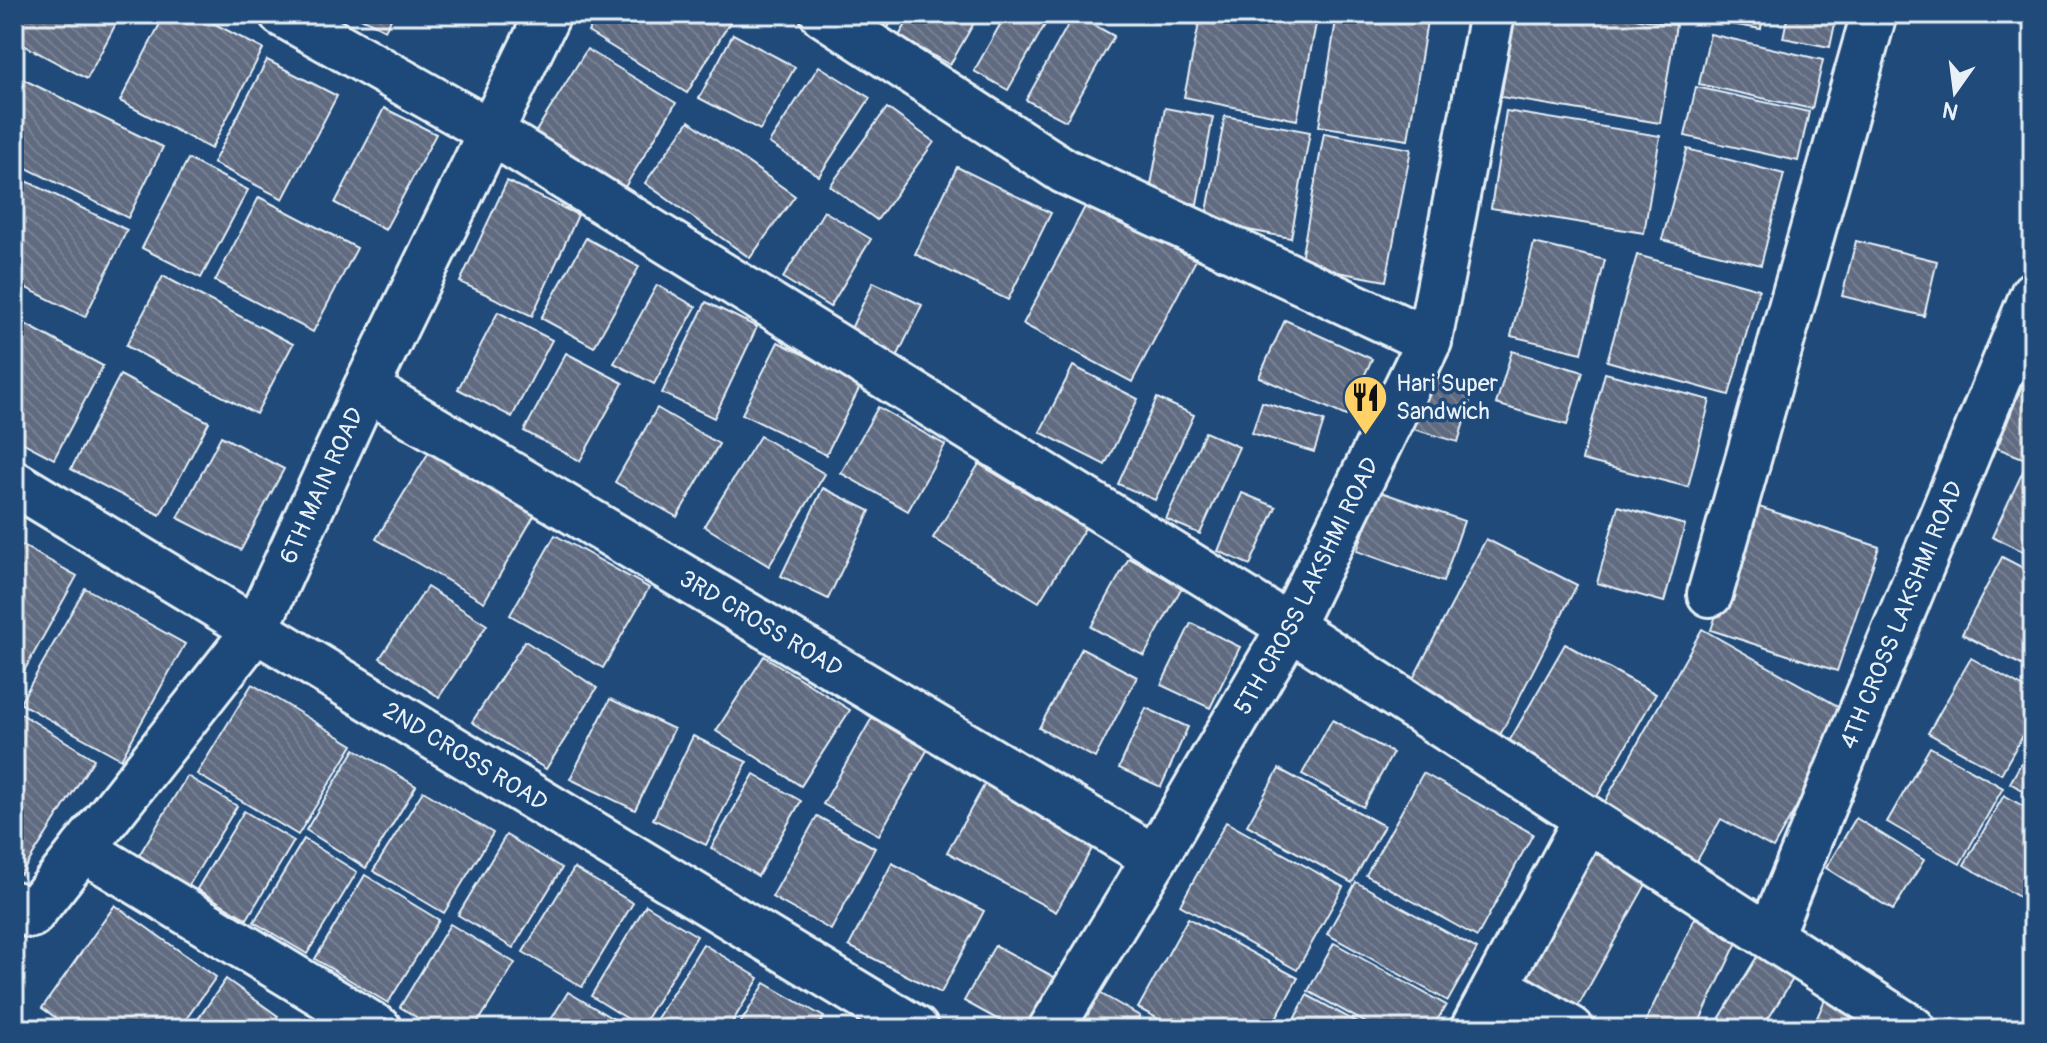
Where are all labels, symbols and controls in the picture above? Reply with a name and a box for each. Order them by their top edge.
north arrow [1915,52,1995,132]
text: N [1940,95,1961,126]
place label: Hari Super Sandwich [1396,369,1499,426]
restaurant icon: Hari Super Sandwich [1341,373,1389,436]
street label: 6TH MAIN ROAD [273,403,370,568]
street label: 5TH CROSS LAKSHMI ROAD [1228,452,1385,719]
street label: 4TH CROSS LAKSHMI ROAD [1833,477,1969,753]
street label: 3RD CROSS ROAD [674,564,848,683]
street label: 2ND CROSS ROAD [378,696,553,817]

